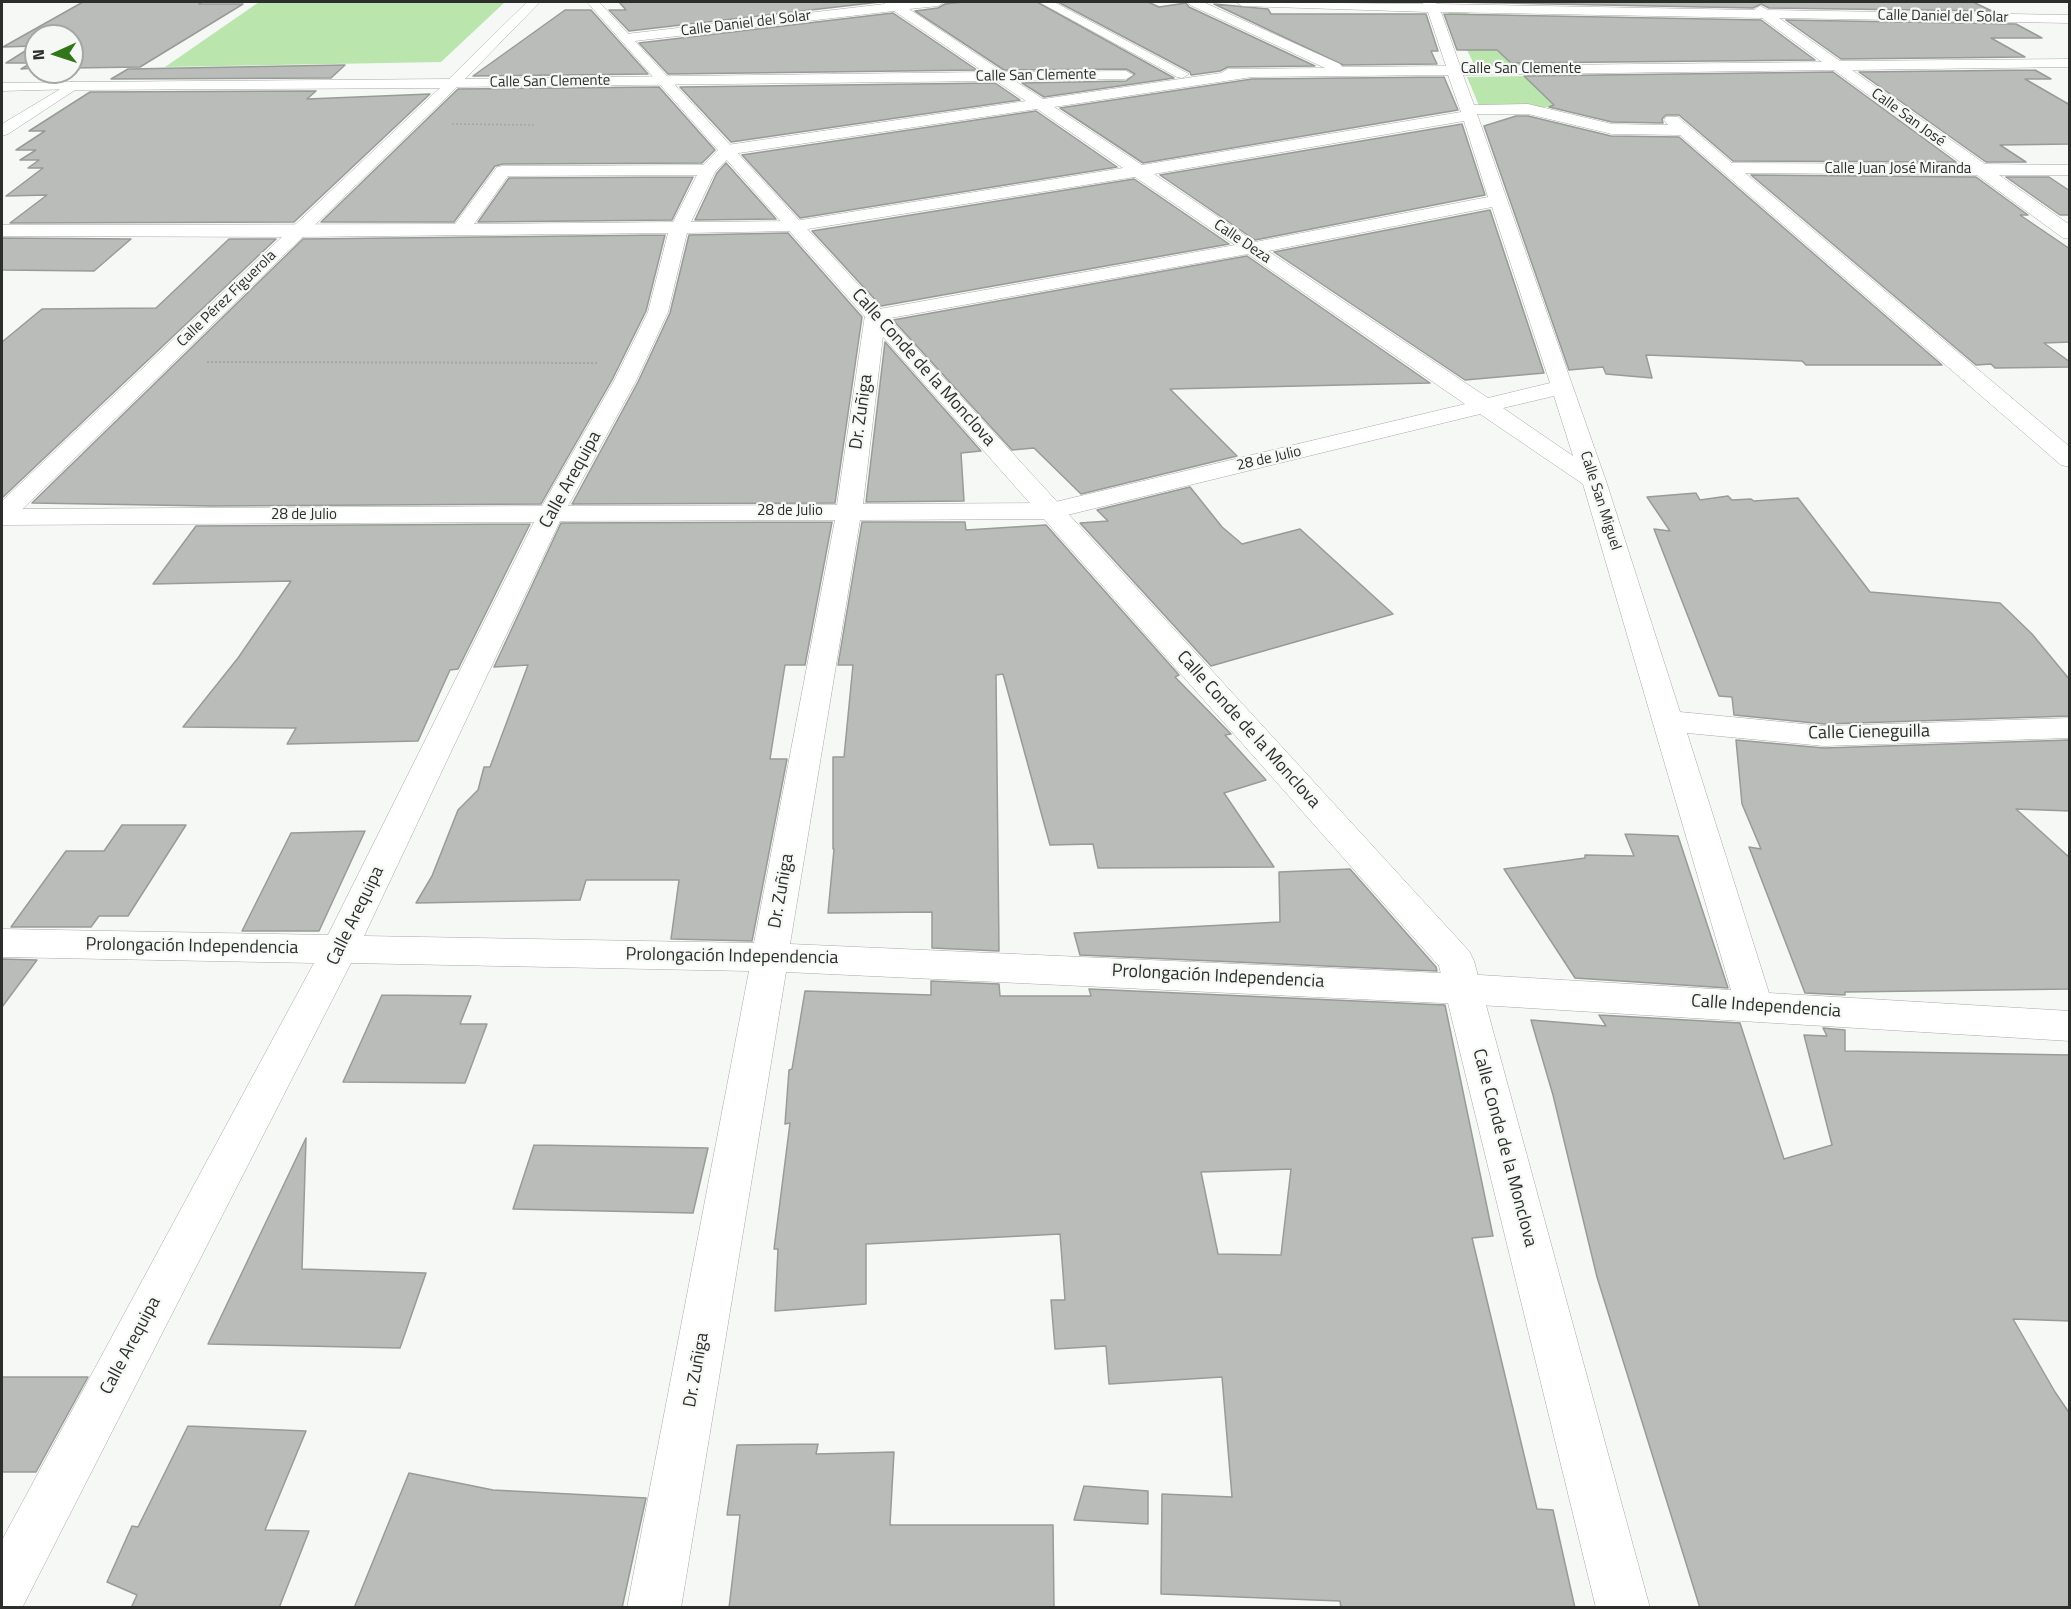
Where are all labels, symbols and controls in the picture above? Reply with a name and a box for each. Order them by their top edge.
street label: Calle Daniel del Solar [680,7,812,41]
street label: Calle Daniel del Solar [1877,7,2009,27]
north arrow [24,24,84,84]
text: N [26,49,50,61]
street label: Calle San Clemente [1461,60,1581,78]
street label: Calle San Clemente [976,66,1096,86]
street label: Calle San Clemente [490,72,610,92]
street label: Calle San José [1867,85,1949,151]
street label: Calle Juan José Miranda [1825,160,1971,178]
street label: Calle Deza [1210,216,1274,268]
street label: Calle Pérez Figuerola [174,247,280,351]
street label: Calle Conde de la Monclova [847,285,999,451]
street label: Dr. Zuñiga [846,373,878,451]
street label: Calle Arequipa [535,428,607,532]
street label: 28 de Julio [1235,443,1303,475]
street label: Calle San Miguel [1576,449,1624,553]
street label: 28 de Julio [757,502,823,520]
street label: 28 de Julio [271,506,337,524]
street label: Calle Conde de la Monclova [1172,647,1324,813]
street label: Calle Cieneguilla [1808,721,1930,745]
street label: Dr. Zuñiga [765,852,799,930]
street label: Calle Arequipa [323,863,389,969]
street label: Prolongación Independencia [85,934,299,960]
street label: Prolongación Independencia [625,944,839,970]
street label: Prolongación Independencia [1111,961,1325,993]
street label: Calle Independencia [1690,991,1842,1023]
street label: Calle Conde de la Monclova [1467,1047,1541,1249]
street label: Calle Arequipa [96,1293,166,1399]
street label: Dr. Zuñiga [680,1331,714,1409]

